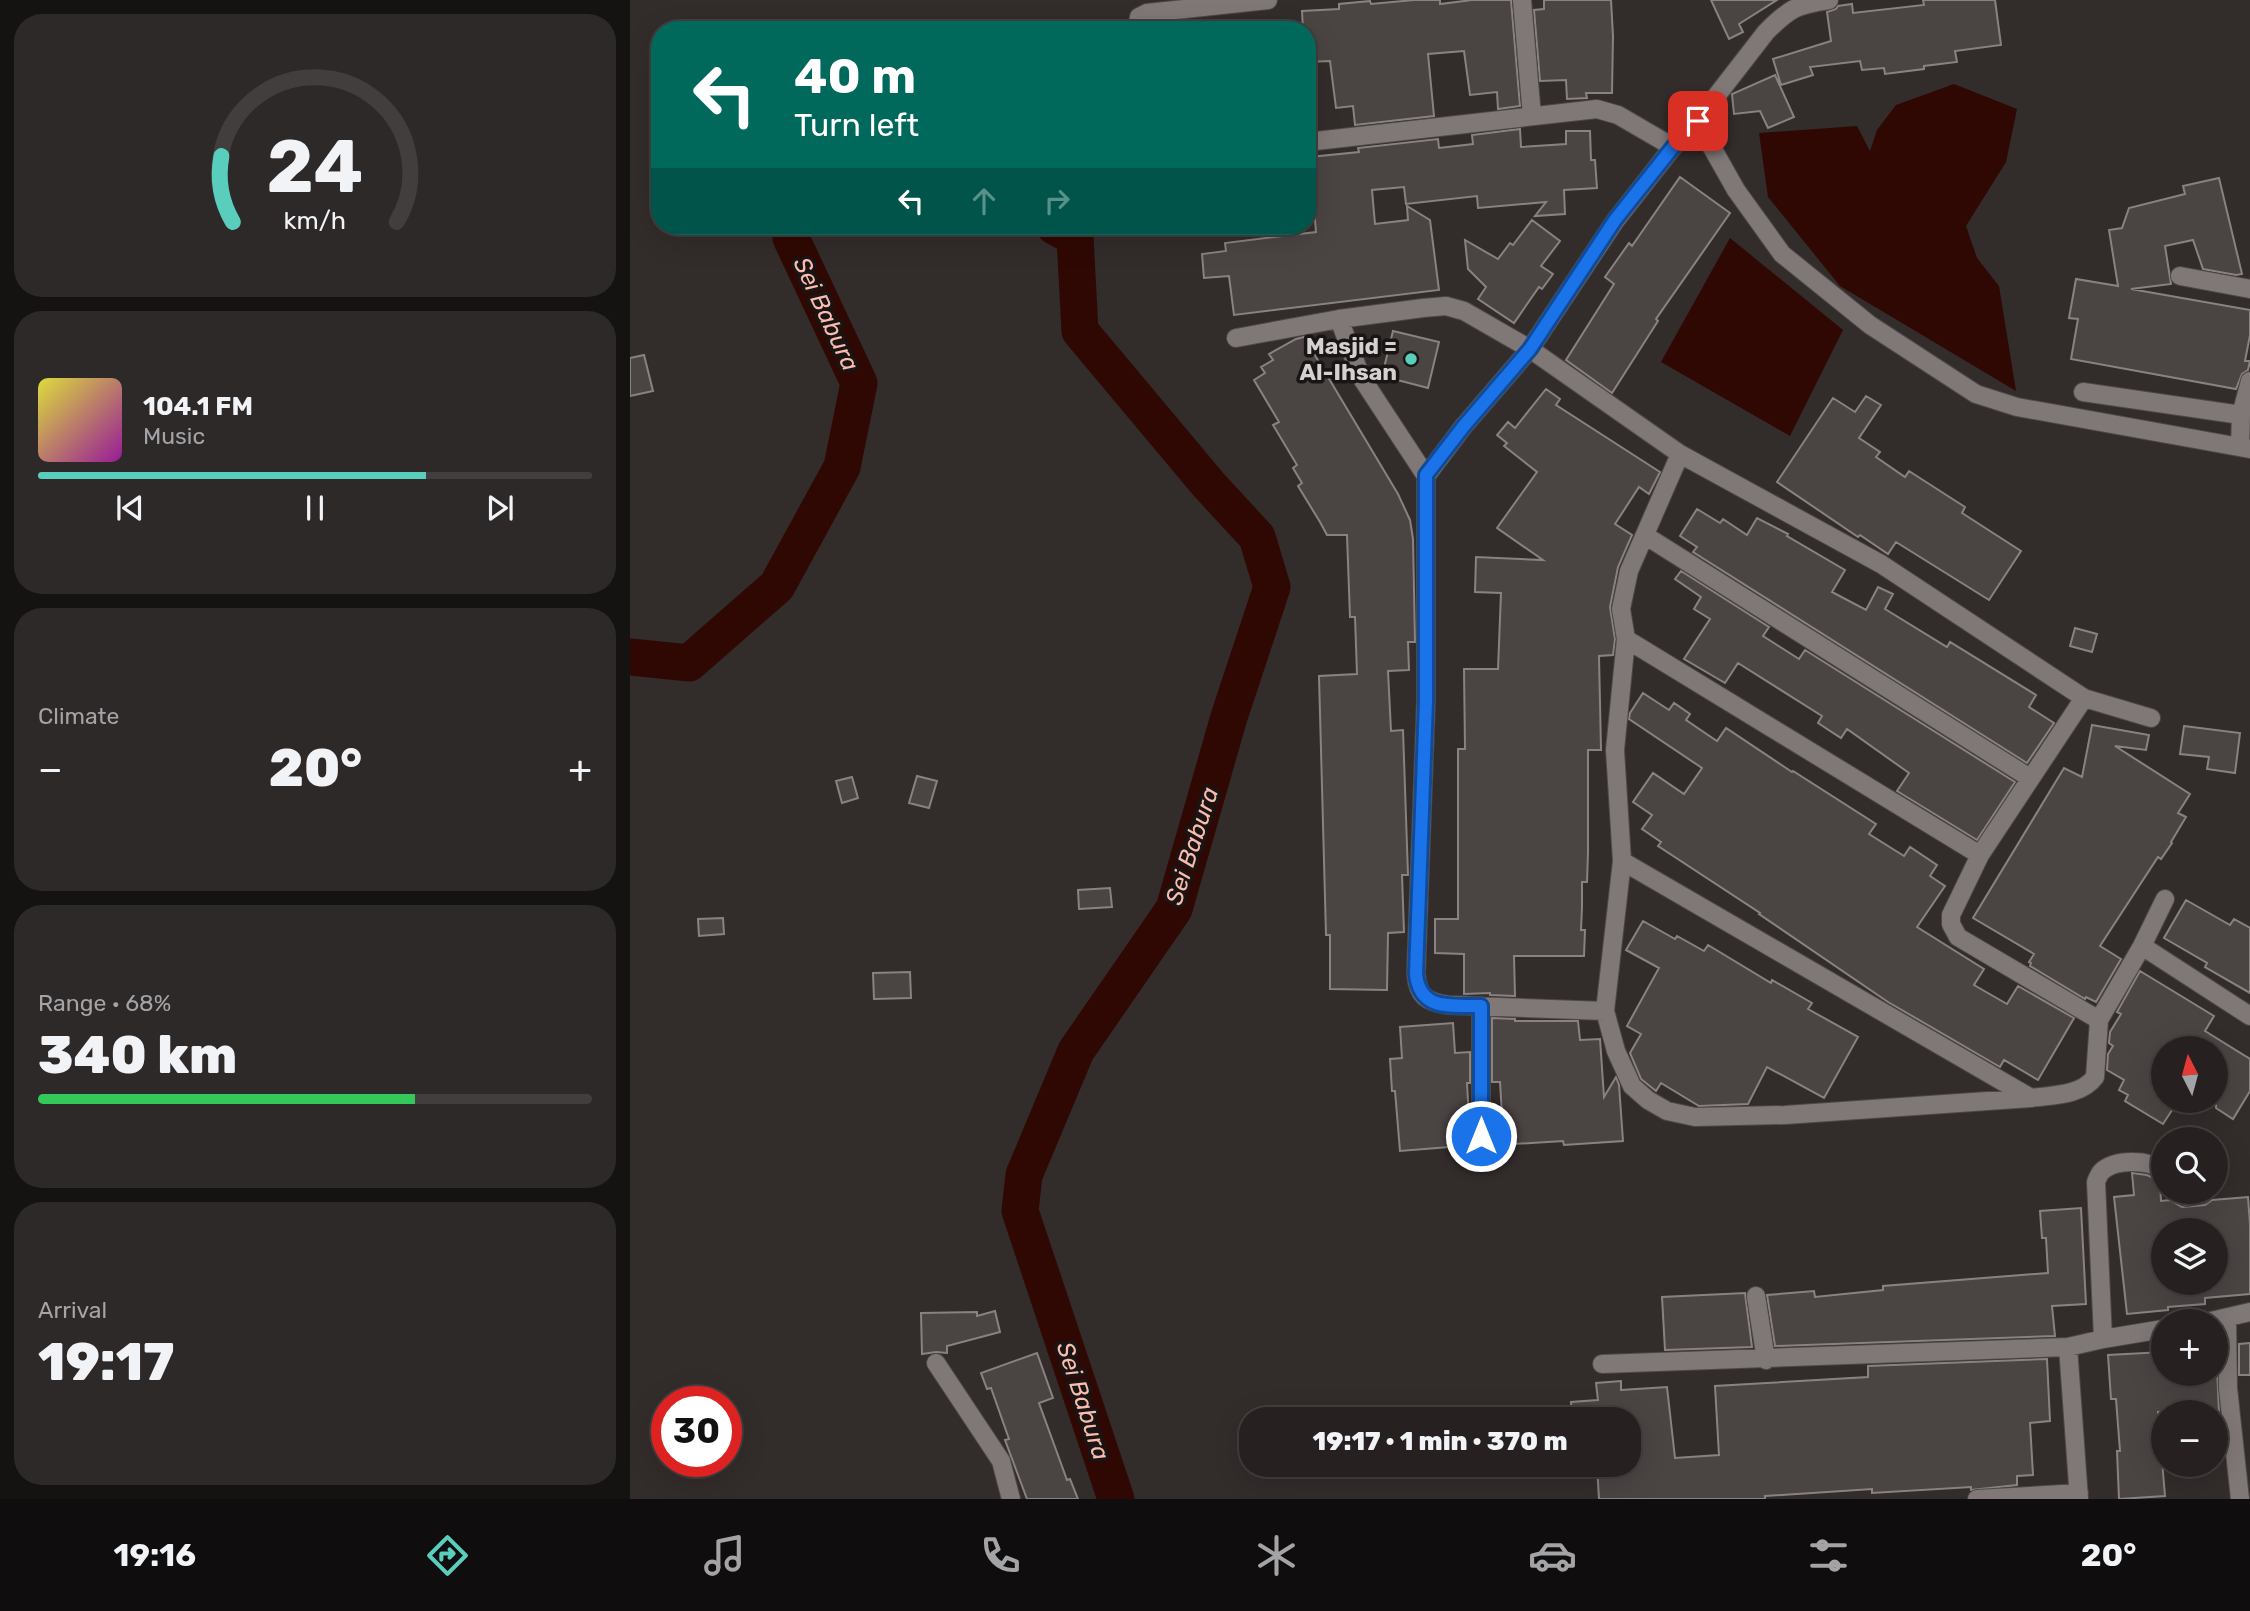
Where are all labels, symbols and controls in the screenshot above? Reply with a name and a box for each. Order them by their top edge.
text: 40 m [794,47,916,105]
icon: left [679,49,770,140]
pin [1668,91,1728,151]
icon: arrive [1679,102,1717,140]
text: Turn left [794,106,919,144]
text: 24 [267,124,363,210]
icon: left [892,182,930,220]
icon: ahead [965,182,1003,220]
icon: right [1038,182,1076,220]
text: km/h [284,205,346,234]
water label: Sei Babura [787,253,865,375]
place label: Masjid = Al-Ihsan [1300,332,1397,386]
marker: Masjid = Al-Ihsan [1403,351,1419,367]
text: 104.1 FM [143,391,253,422]
text: Music [143,422,205,450]
icon: previous [111,489,149,527]
icon: pause [296,489,334,527]
icon: next [481,489,519,527]
text: Climate [38,702,119,730]
text: 20° [269,737,362,799]
text: − [38,746,63,792]
text: + [568,746,592,792]
water label: Sei Babura [1160,784,1224,908]
text: Range · 68% [38,989,171,1017]
text: 340 km [38,1024,237,1086]
north arrow [2151,1036,2228,1113]
map controls [2151,1036,2228,1477]
position arrow [1444,1099,1518,1173]
button: search [2151,1127,2228,1204]
button: layers [2151,1218,2228,1295]
text: Arrival [38,1296,107,1324]
button: + [2151,1309,2228,1386]
text: 19:17 [38,1331,174,1393]
water label: Sei Babura [1051,1339,1115,1463]
speed limit sign: 30 [651,1386,742,1477]
button: − [2151,1400,2228,1477]
text: 19:17 · 1 min · 370 m [1313,1426,1567,1457]
icon: directions [423,1531,472,1580]
icon: music [700,1531,749,1580]
icon: phone [976,1531,1025,1580]
icon: climate [1252,1531,1301,1580]
icon: car [1528,1531,1577,1580]
icon: filters [1804,1531,1853,1580]
text: 19:16 [114,1536,196,1574]
text: 20° [2081,1536,2136,1574]

